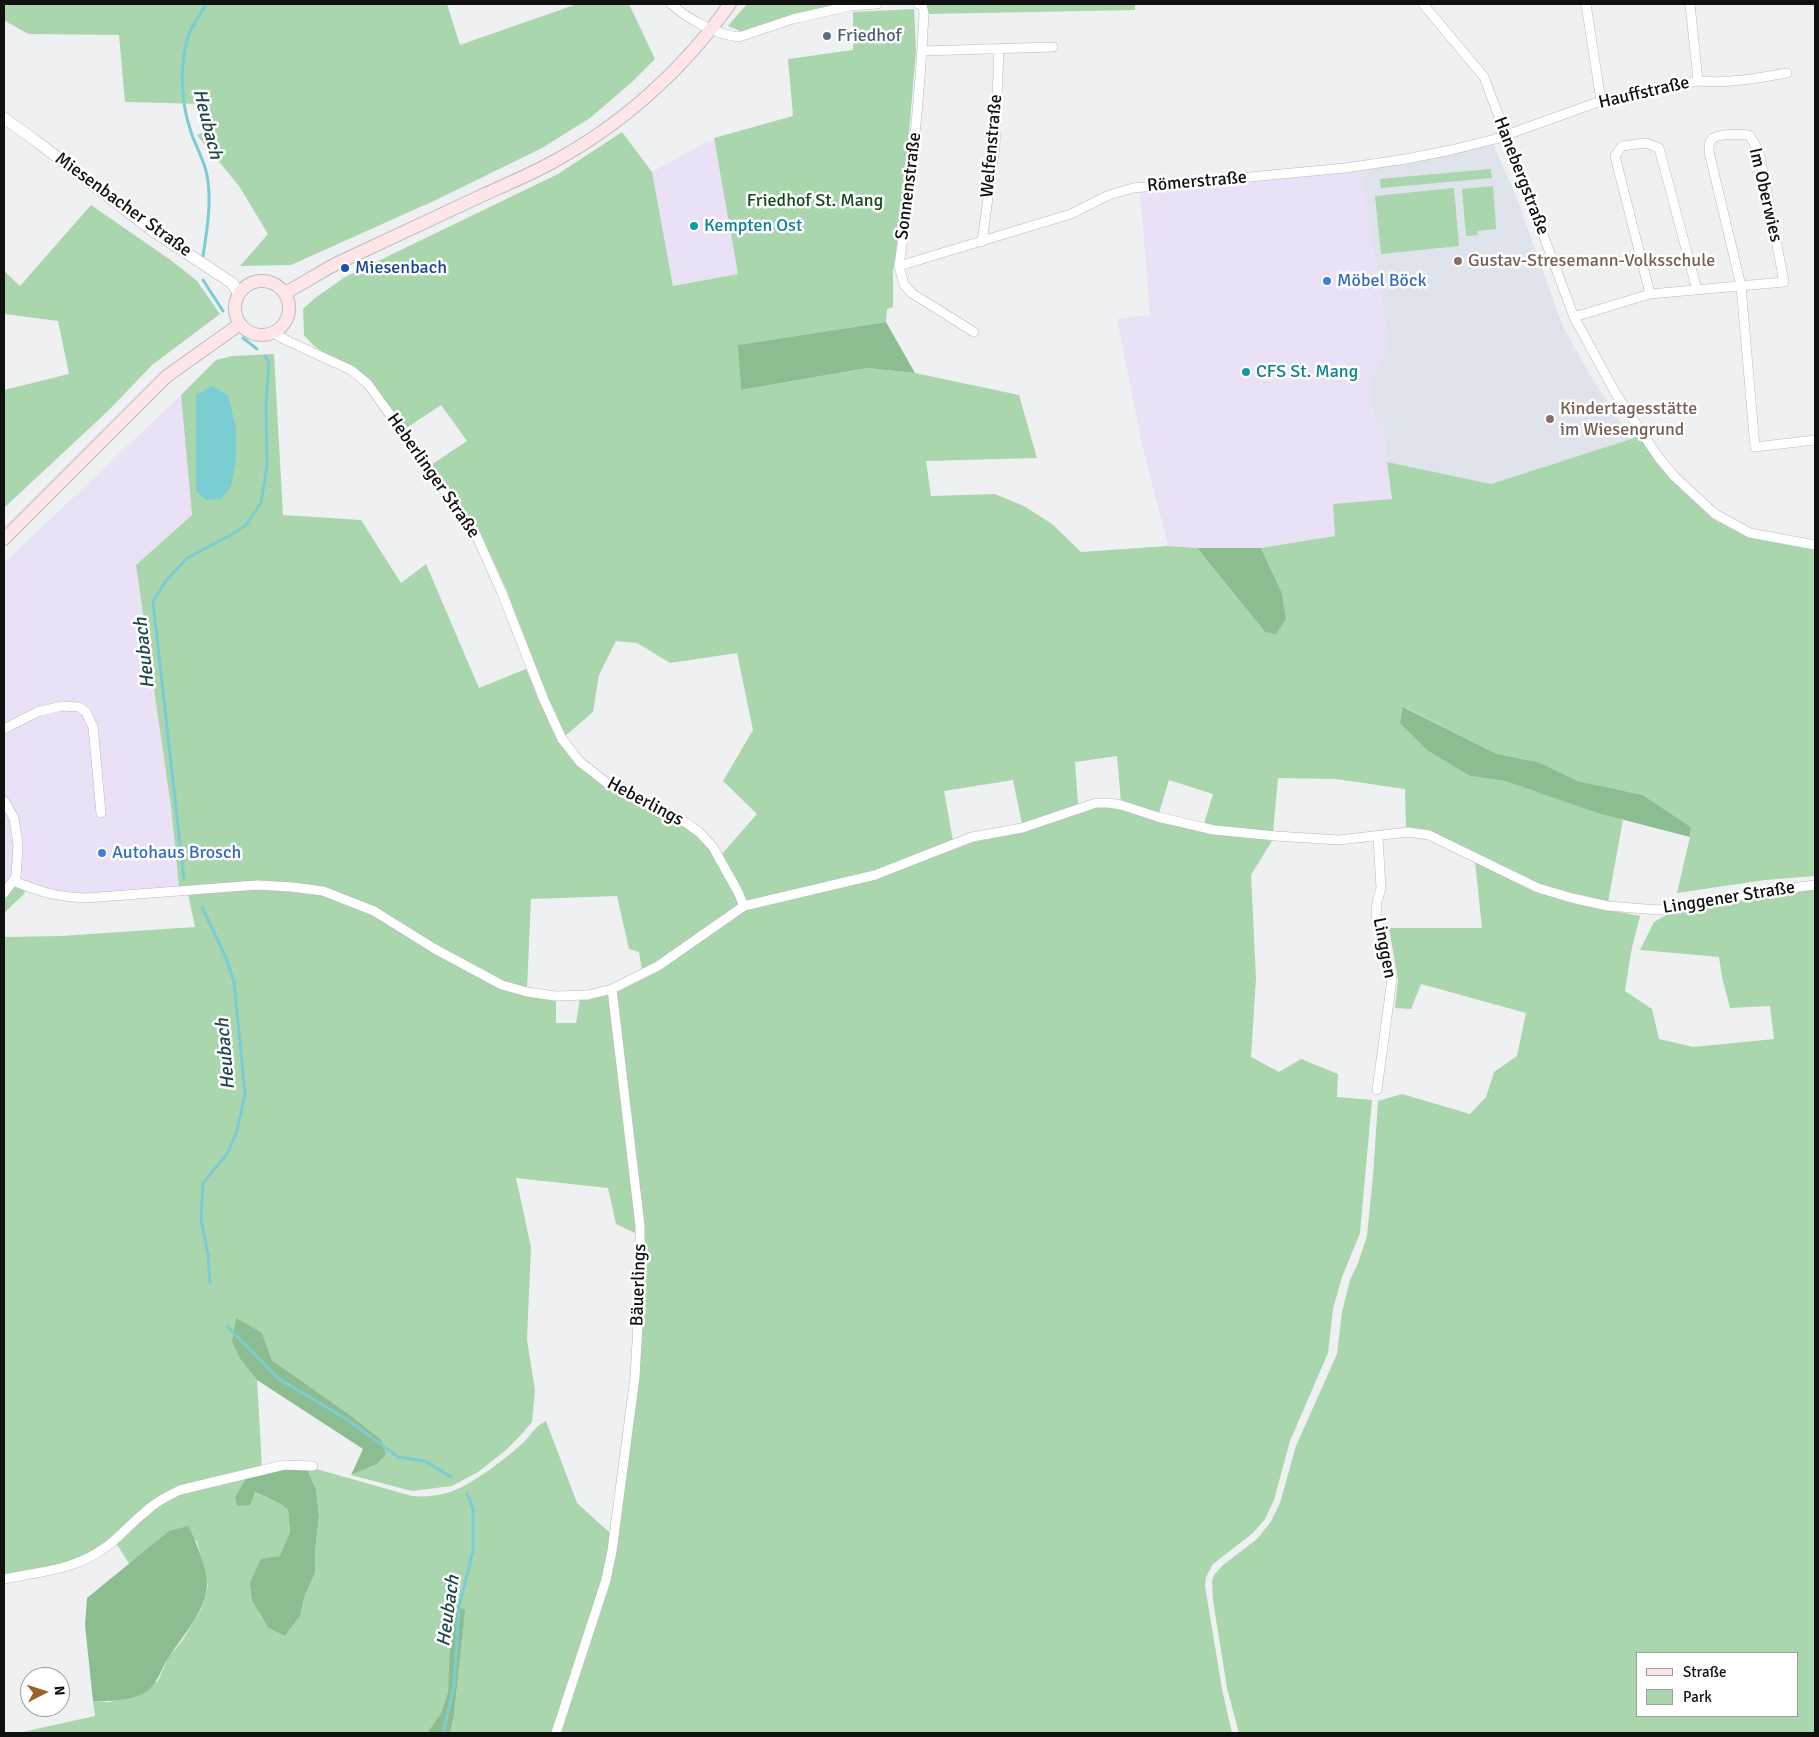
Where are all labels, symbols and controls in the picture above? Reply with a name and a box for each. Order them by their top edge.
place label: Friedhof [837,25,901,47]
marker: Friedhof [821,30,833,42]
street label: Hauffstraße [1596,72,1692,114]
water label: Heubach [187,87,227,161]
street label: Welfenstraße [977,93,1007,199]
street label: Hanebergstraße [1489,114,1553,238]
street label: Sonnenstraße [892,131,926,241]
street label: Im Oberwies [1744,146,1786,244]
street label: Miesenbacher Straße [50,148,196,262]
street label: Römerstraße [1146,167,1248,197]
park label: Friedhof St. Mang [747,190,883,212]
place label: Kempten Ost [704,215,802,237]
marker: Kempten Ost [688,220,700,232]
place label: Gustav-Stresemann-Volksschule [1468,250,1715,272]
marker: Gustav-Stresemann-Volksschule [1452,255,1464,267]
place label: Miesenbach [355,257,447,279]
marker: Miesenbach [339,262,351,274]
place label: Möbel Böck [1337,270,1426,292]
marker: Möbel Böck [1321,275,1333,287]
place label: CFS St. Mang [1256,361,1358,383]
marker: CFS St. Mang [1240,366,1252,378]
place label: Kindertagesstätte im Wiesengrund [1560,398,1697,440]
street label: Heberlinger Straße [382,409,484,543]
marker: Kindertagesstätte im Wiesengrund [1544,413,1556,425]
water label: Heubach [130,616,160,690]
street label: Heberlings [603,773,687,831]
place label: Autohaus Brosch [112,842,241,864]
marker: Autohaus Brosch [96,847,108,859]
street label: Linggener Straße [1661,877,1797,919]
street label: Linggen [1368,916,1400,980]
water label: Heubach [212,1017,240,1091]
street label: Bäuerlings [627,1243,651,1327]
water label: Heubach [433,1574,465,1648]
legend [1636,1652,1799,1717]
text: Straße [1683,1663,1727,1681]
north arrow [20,1667,70,1717]
text: N [51,1685,68,1696]
text: Park [1683,1688,1712,1706]

